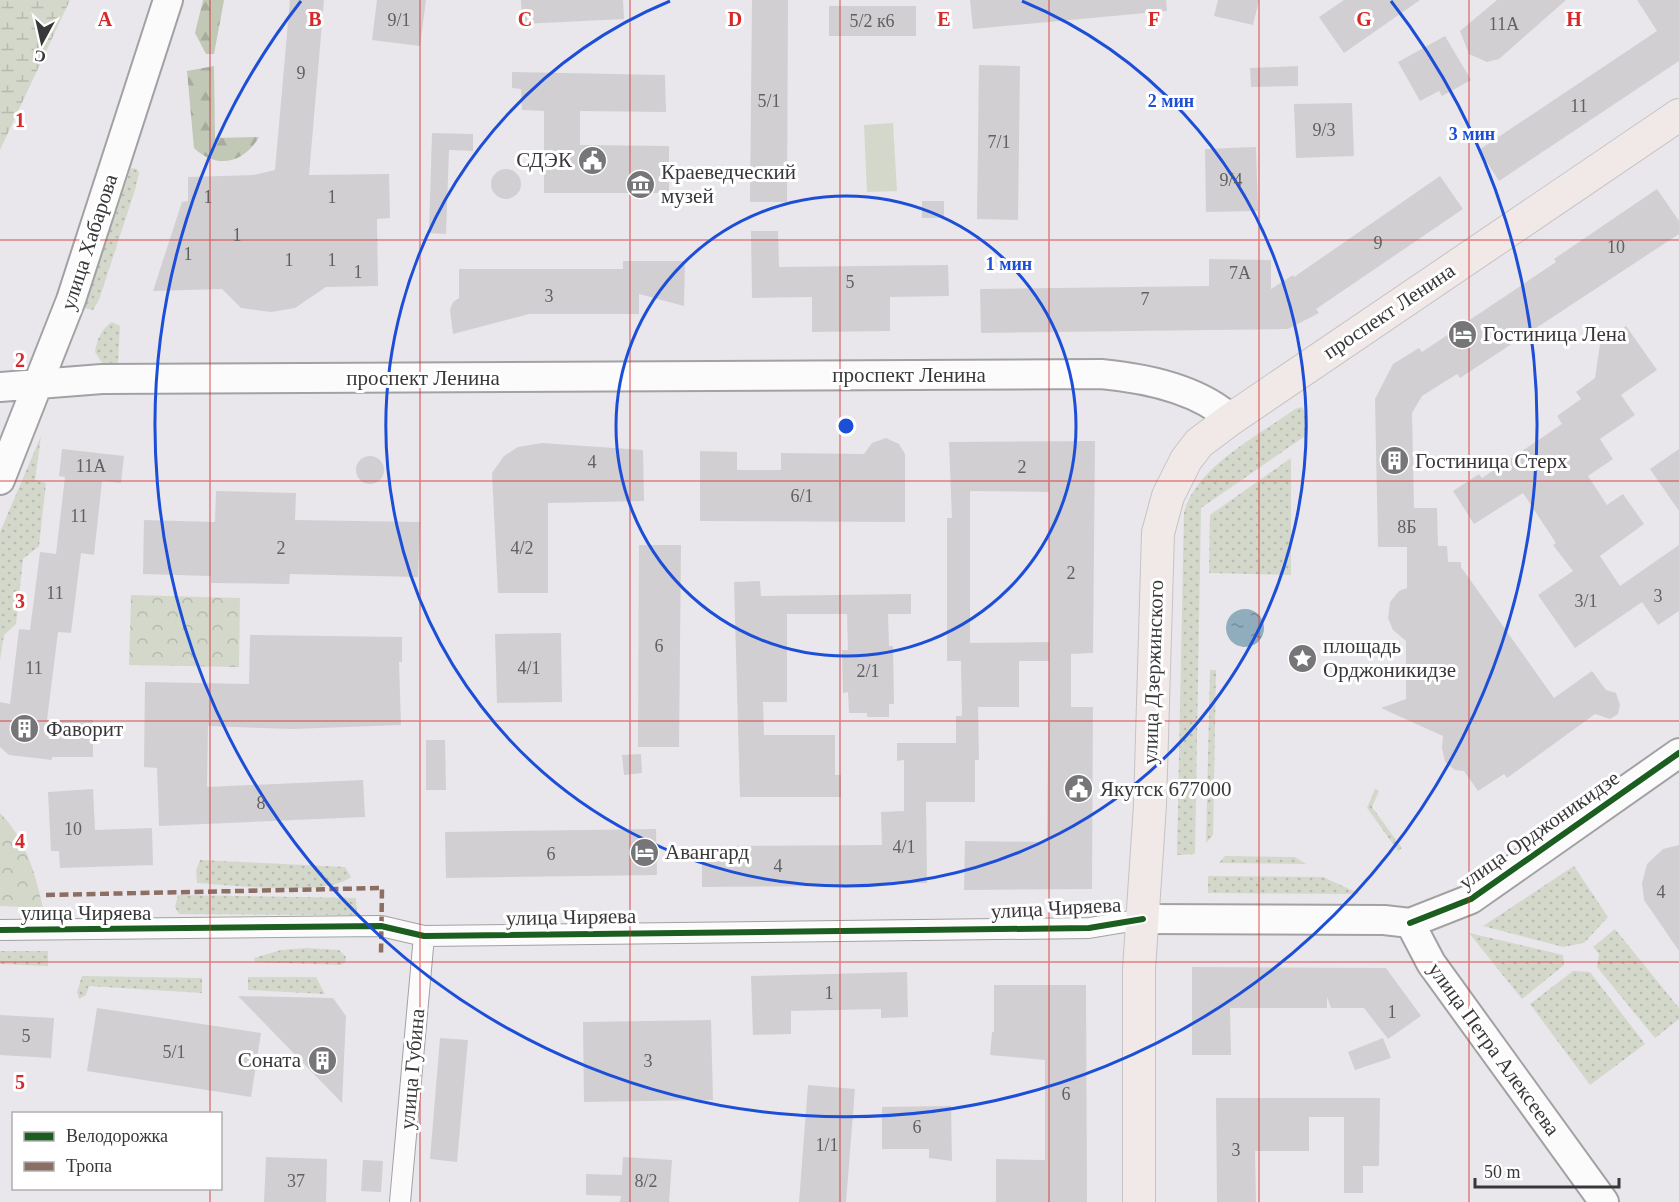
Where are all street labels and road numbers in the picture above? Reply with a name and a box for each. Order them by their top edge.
street label: улица Хабарова [56,170,122,313]
street label: проспект Ленина [1319,258,1460,364]
street label: проспект Ленина [832,363,986,387]
street label: проспект Ленина [346,366,500,390]
street label: улица Дзержинского [1138,579,1168,765]
street label: улица Орджоникидзе [1454,766,1624,894]
street label: улица Чиряева [990,893,1122,923]
street label: улица Чиряева [21,901,152,925]
street label: улица Чиряева [506,904,637,930]
street label: улица Петра Алексеева [1423,958,1565,1141]
street label: улица Губина [395,1007,429,1130]

